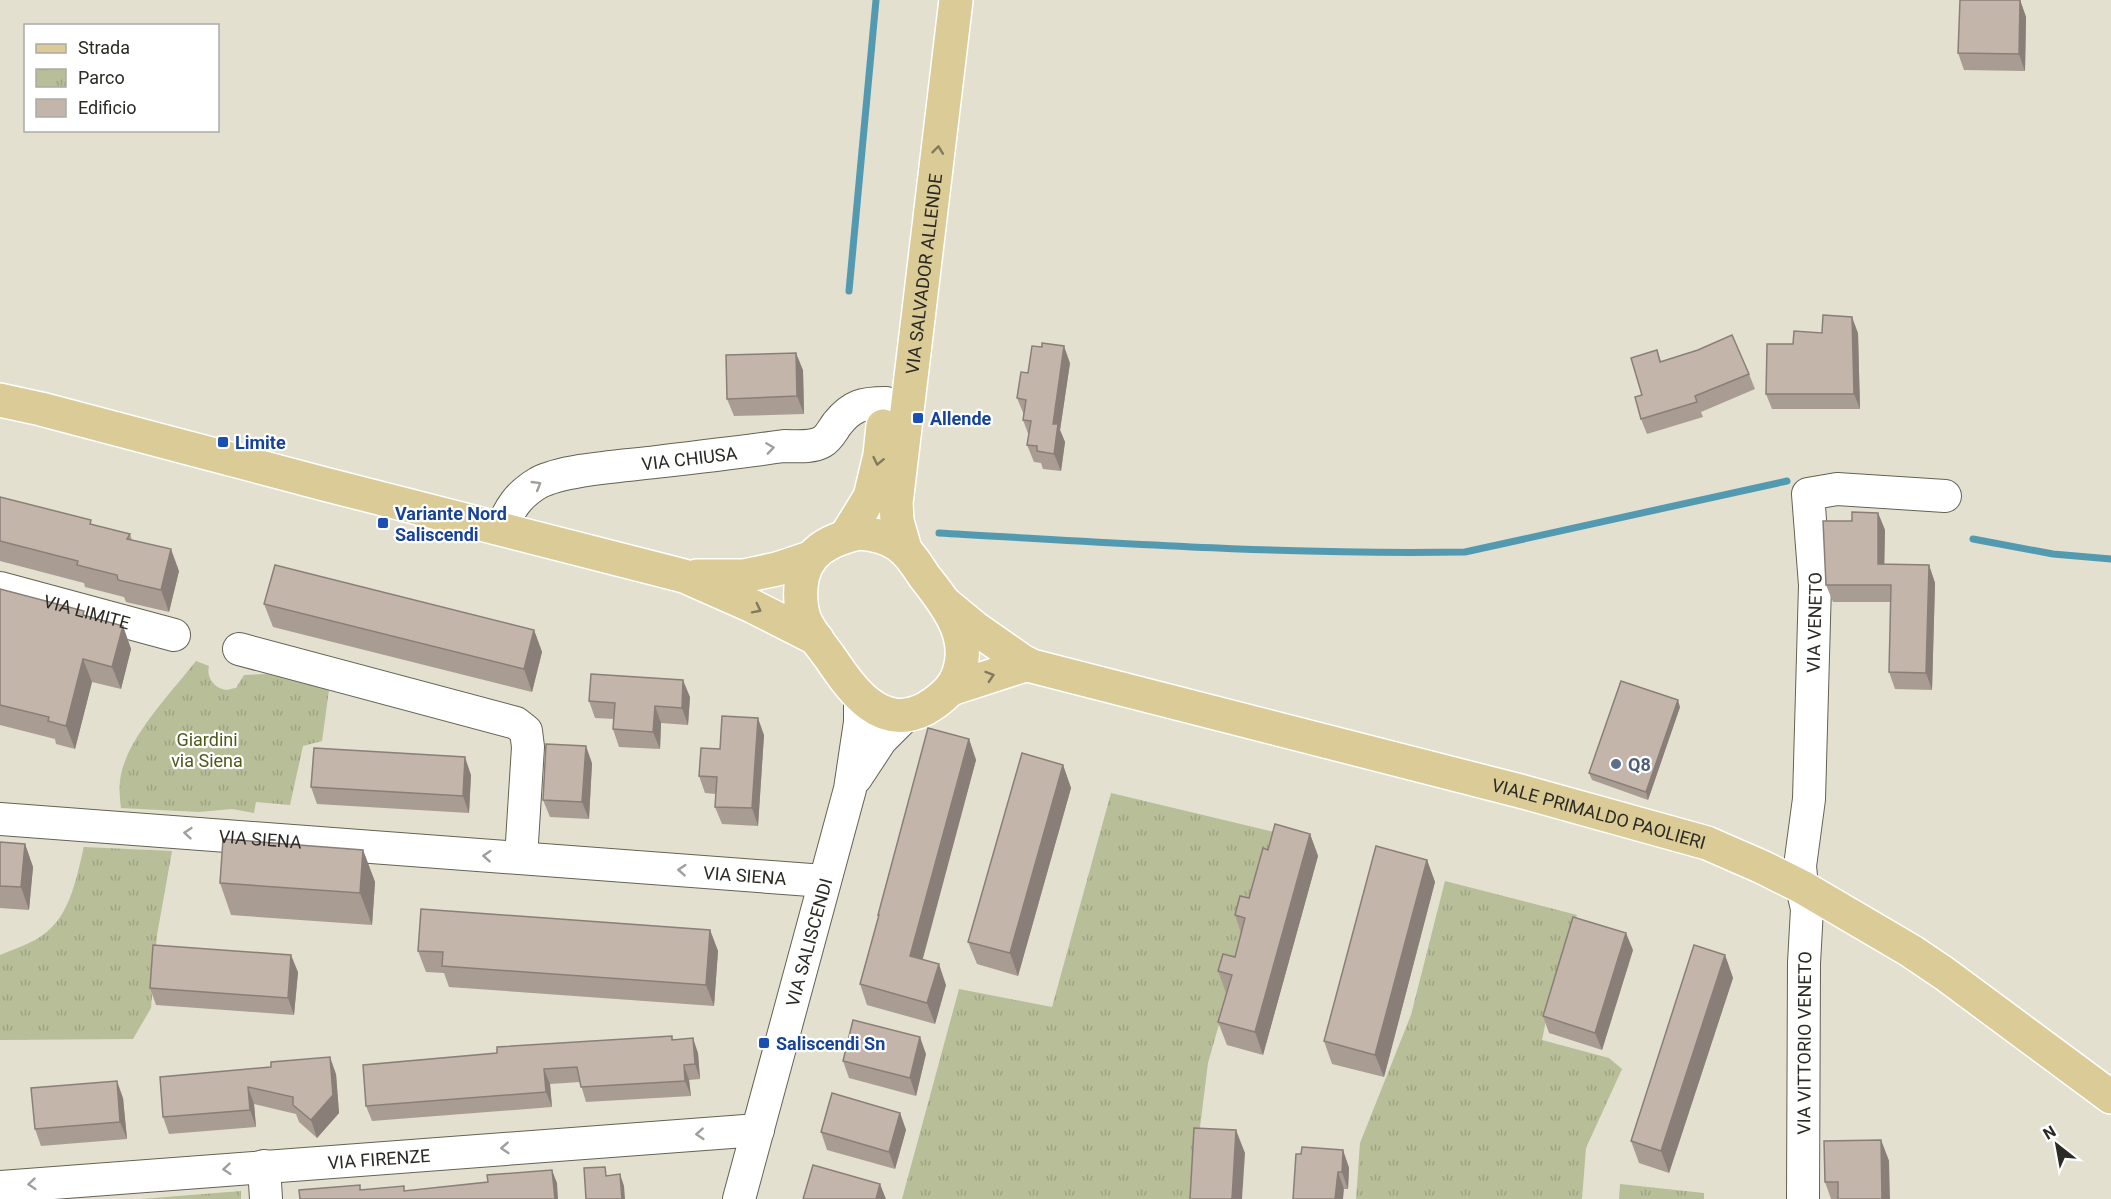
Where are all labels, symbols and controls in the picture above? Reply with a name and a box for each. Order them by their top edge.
legend [24,24,219,132]
text: Strada [78,37,130,58]
text: Parco [78,67,125,88]
text: Edificio [78,97,137,118]
one-way arrow [932,145,944,154]
street label: VIA SALVADOR ALLENDE [901,172,946,375]
place label: Allende [930,408,992,429]
marker: Allende [911,411,925,425]
place label: Limite [235,432,286,453]
marker: Limite [216,435,230,449]
street label: VIA CHIUSA [640,442,739,474]
one-way arrow [765,442,774,454]
one-way arrow [872,456,885,466]
one-way arrow [531,481,541,493]
place label: Variante Nord Saliscendi [395,503,507,545]
marker: Variante Nord Saliscendi [376,516,390,530]
street label: VIA VENETO [1802,571,1826,673]
street label: VIA LIMITE [41,590,132,633]
one-way arrow [750,601,761,613]
one-way arrow [984,671,995,683]
park label: Giardini via Siena [171,729,243,771]
place label: Q8 [1628,754,1651,775]
marker: Q8 [1609,757,1623,771]
street label: VIALE PRIMALDO PAOLIERI [1490,774,1708,853]
street label: VIA SIENA [218,825,303,852]
one-way arrow [184,827,193,840]
one-way arrow [483,850,492,863]
street label: VIA SIENA [703,861,787,889]
one-way arrow [677,864,686,877]
street label: VIA SALISCENDI [781,876,836,1009]
street label: VIA VITTORIO VENETO [1793,951,1815,1135]
place label: Saliscendi Sn [776,1033,885,1054]
marker: Saliscendi Sn [757,1036,771,1050]
north arrow [2027,1115,2087,1175]
text: N [2040,1122,2059,1144]
one-way arrow [695,1127,704,1140]
one-way arrow [501,1141,510,1154]
street label: VIA FIRENZE [327,1144,431,1173]
one-way arrow [222,1162,231,1175]
one-way arrow [28,1178,37,1191]

